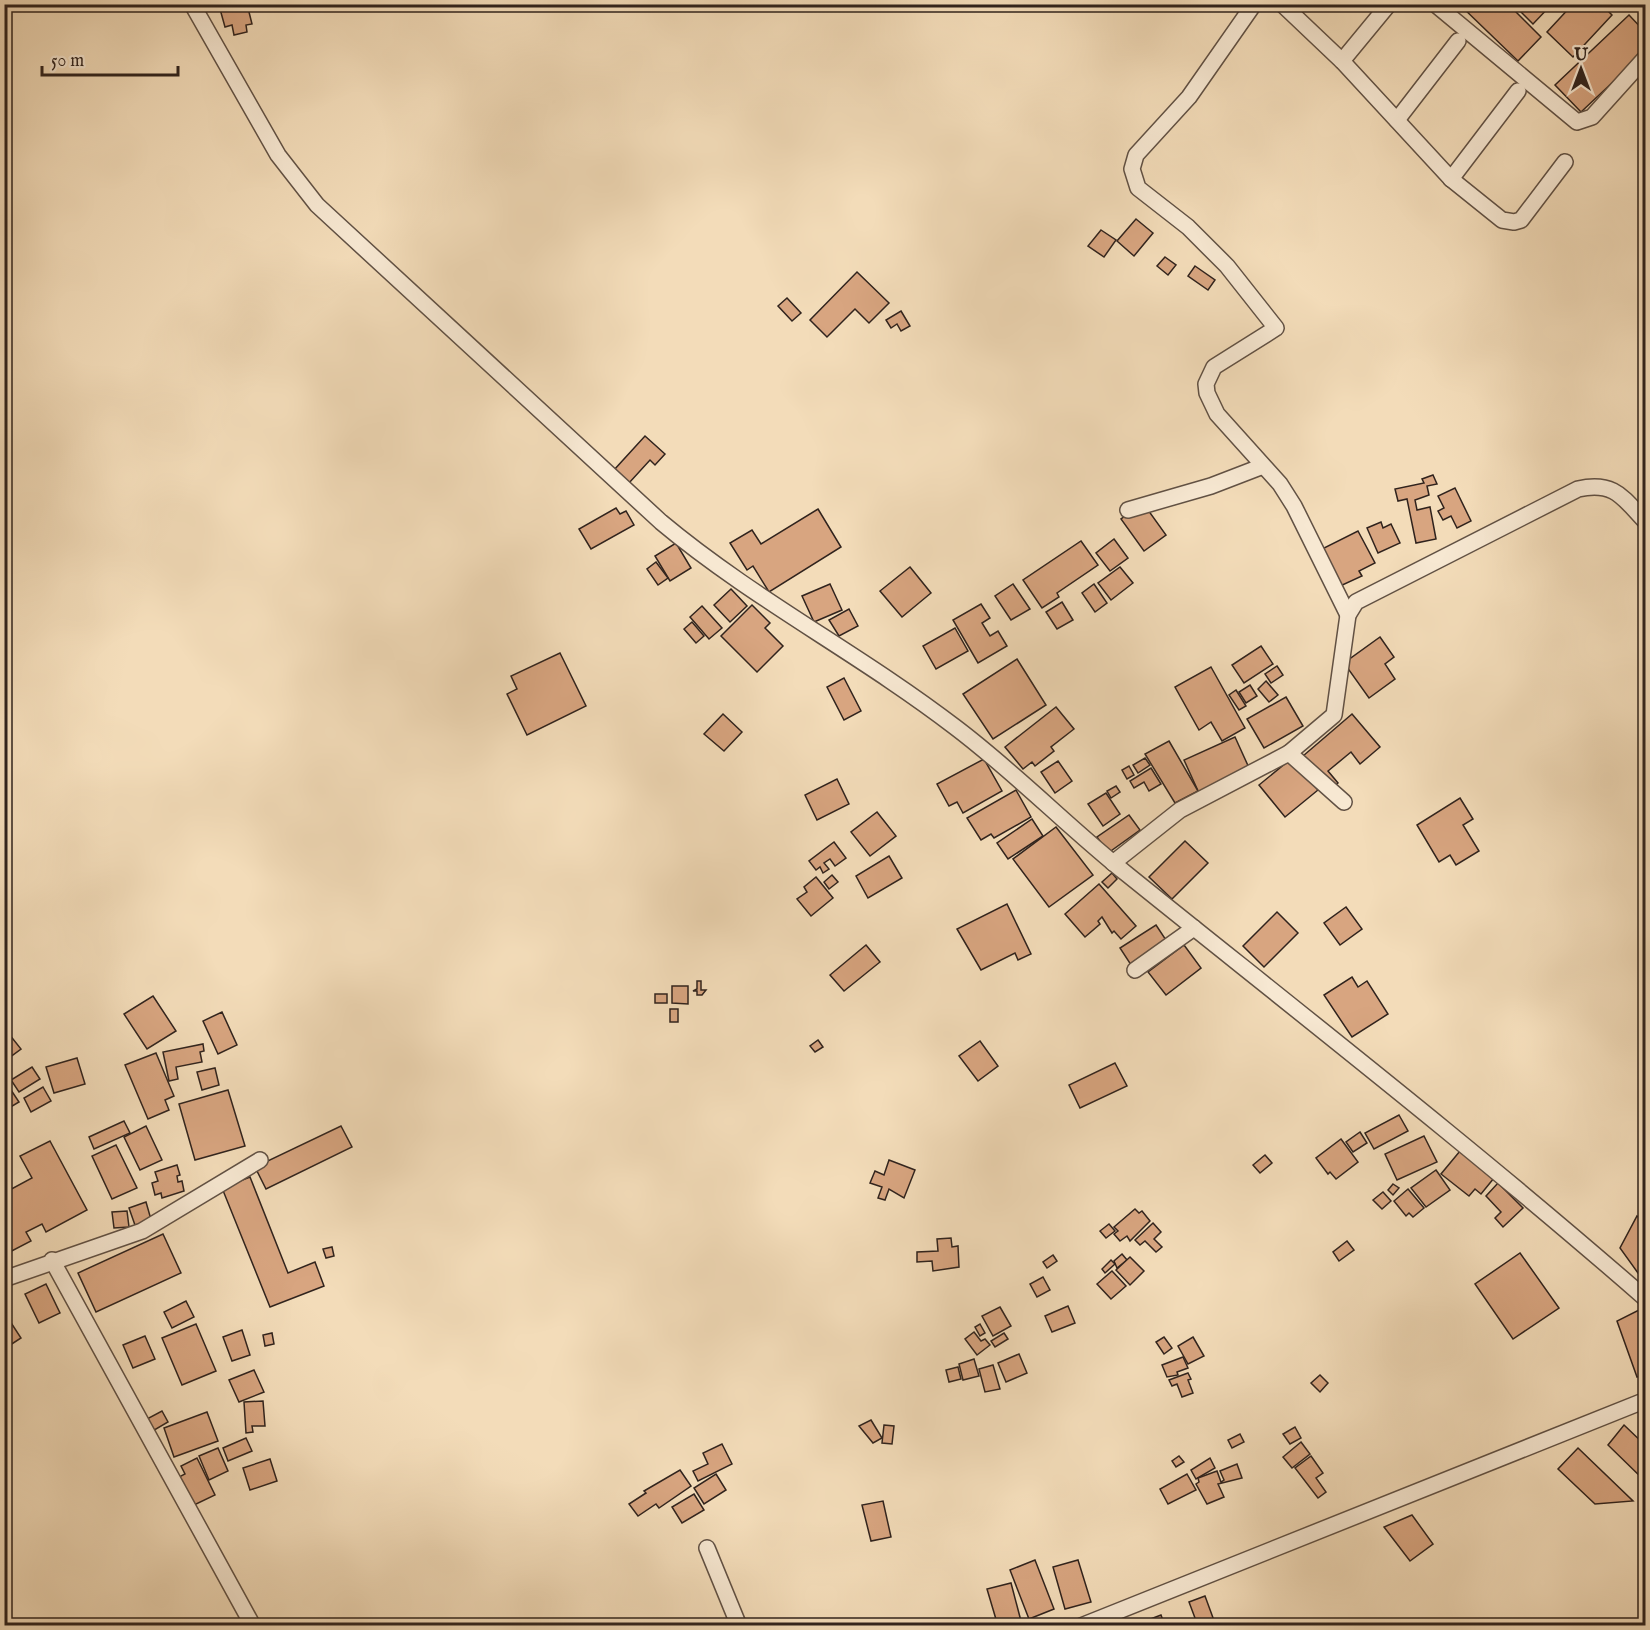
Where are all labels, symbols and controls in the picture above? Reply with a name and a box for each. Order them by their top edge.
scale bar [42,39,178,77]
north arrow [1551,39,1611,99]
text: U [1573,46,1588,66]
text: 50 m [51,50,84,73]

